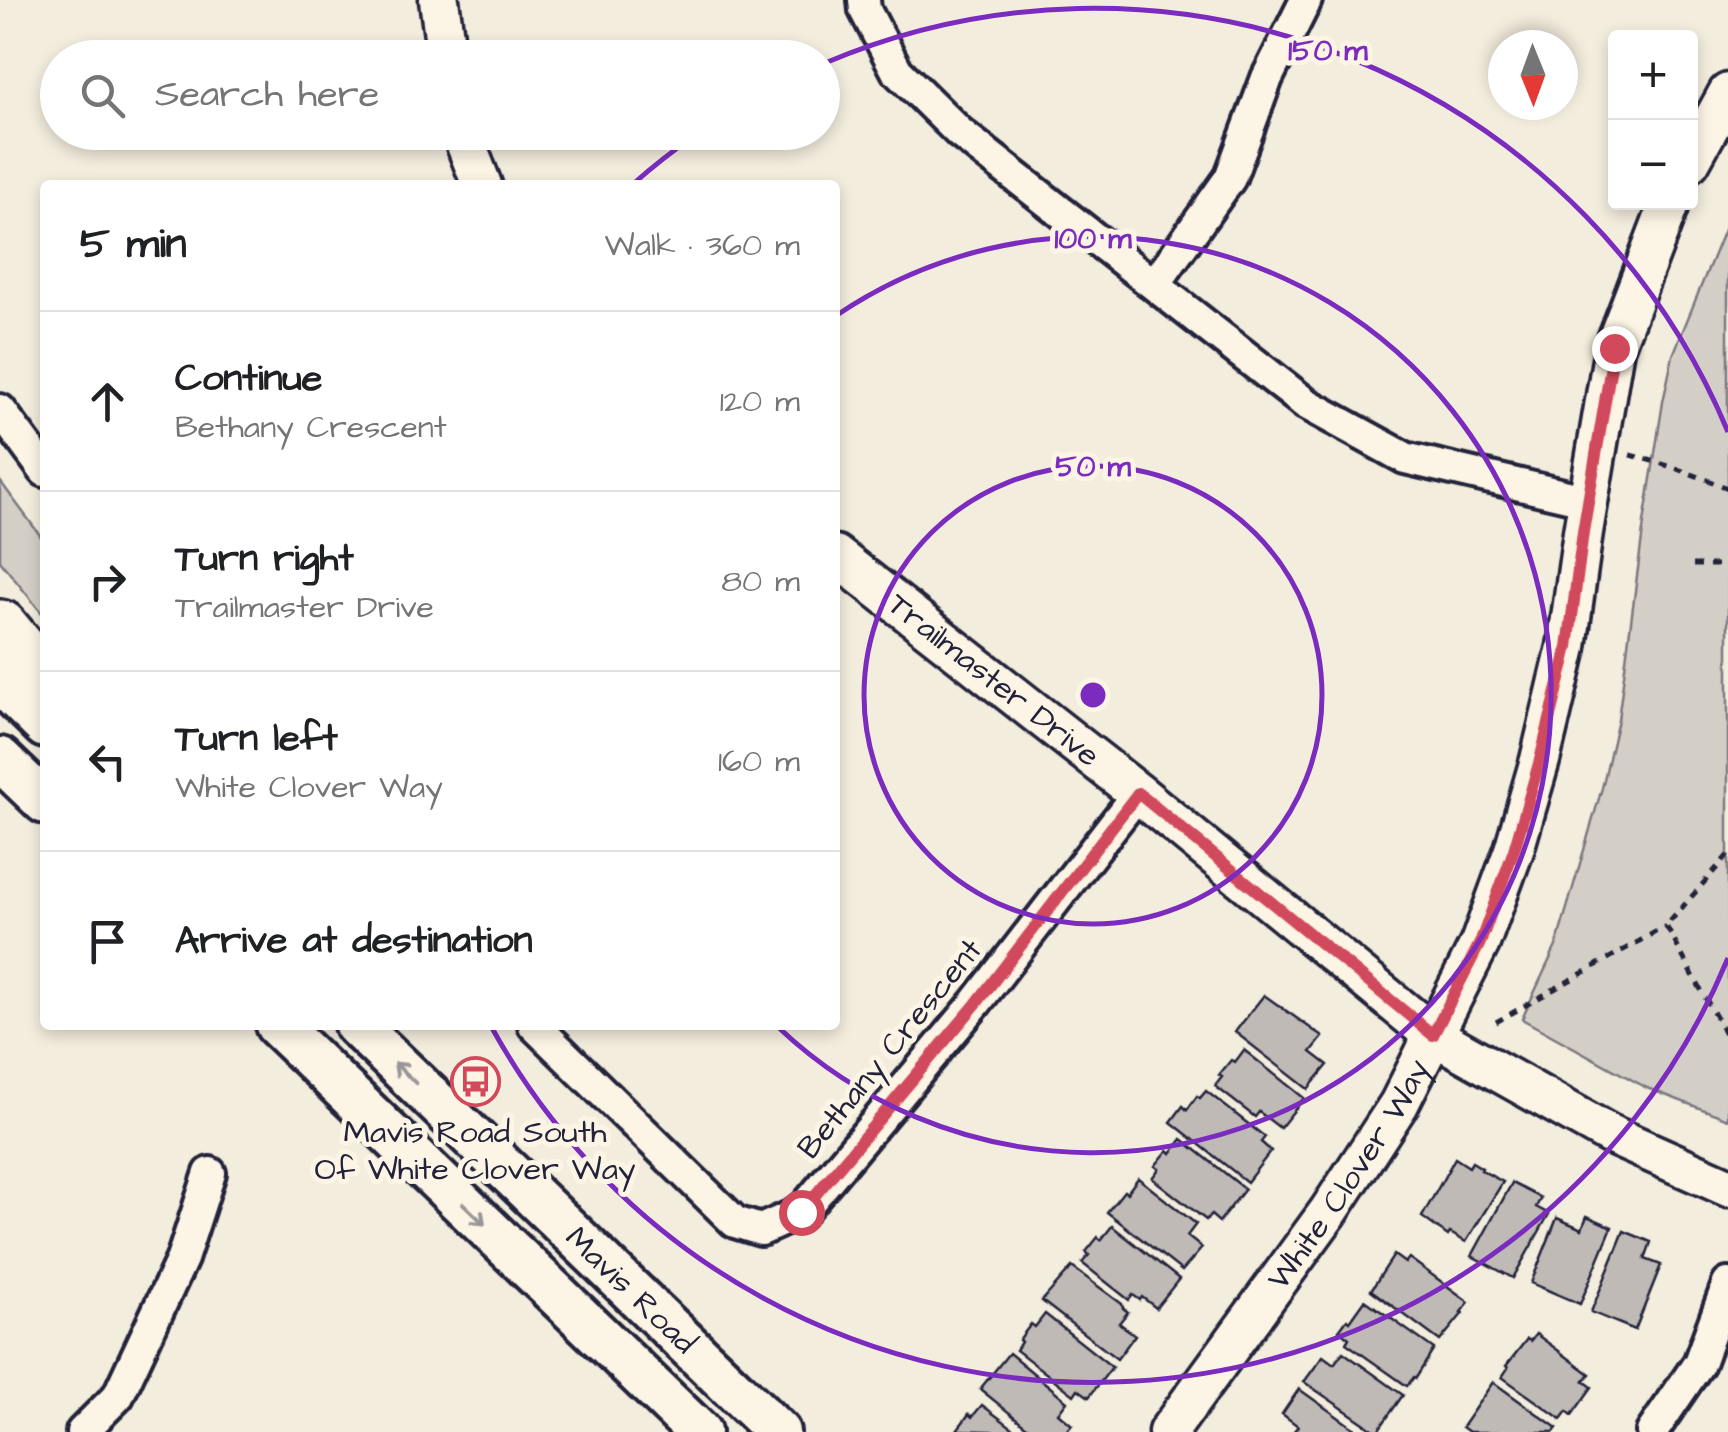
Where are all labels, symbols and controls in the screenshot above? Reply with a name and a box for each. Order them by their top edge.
text: 150 m [1288,30,1368,72]
north arrow [1488,30,1578,120]
map controls [1608,30,1698,210]
button: + [1608,30,1698,120]
search box [40,40,840,150]
icon: search [75,68,130,123]
text: Search here [155,69,379,121]
button: − [1608,120,1698,210]
text: 5 min [80,216,187,274]
text: 100 m [1054,218,1132,260]
text: Walk · 360 m [605,223,800,268]
route end [1592,326,1638,372]
text: Continue [175,353,322,405]
icon: ahead [80,374,135,429]
text: 120 m [720,379,800,424]
text: Bethany Crescent [175,405,447,450]
text: 50 m [1055,446,1131,488]
text: Turn right [175,533,354,585]
icon: right [80,554,135,609]
text: 80 m [721,559,800,604]
street label: Trailmaster Drive [878,582,1110,777]
text: Trailmaster Drive [175,585,434,630]
centre of rings [1075,677,1111,713]
text: Turn left [175,713,338,765]
icon: left [80,734,135,789]
text: 160 m [718,739,800,784]
text: White Clover Way [175,765,443,810]
icon: arrive [80,914,135,969]
text: Arrive at destination [175,915,532,967]
street label: Bethany Crescent [787,929,993,1169]
street label: White Clover Way [1256,1051,1441,1299]
bus stop icon: Mavis Road South Of White Clover Way [449,1056,501,1108]
one-way arrow [394,1061,418,1085]
place label: Mavis Road South Of White Clover Way [314,1110,636,1192]
route start [779,1190,825,1236]
one-way arrow [461,1201,485,1225]
street label: Mavis Road [555,1216,707,1364]

